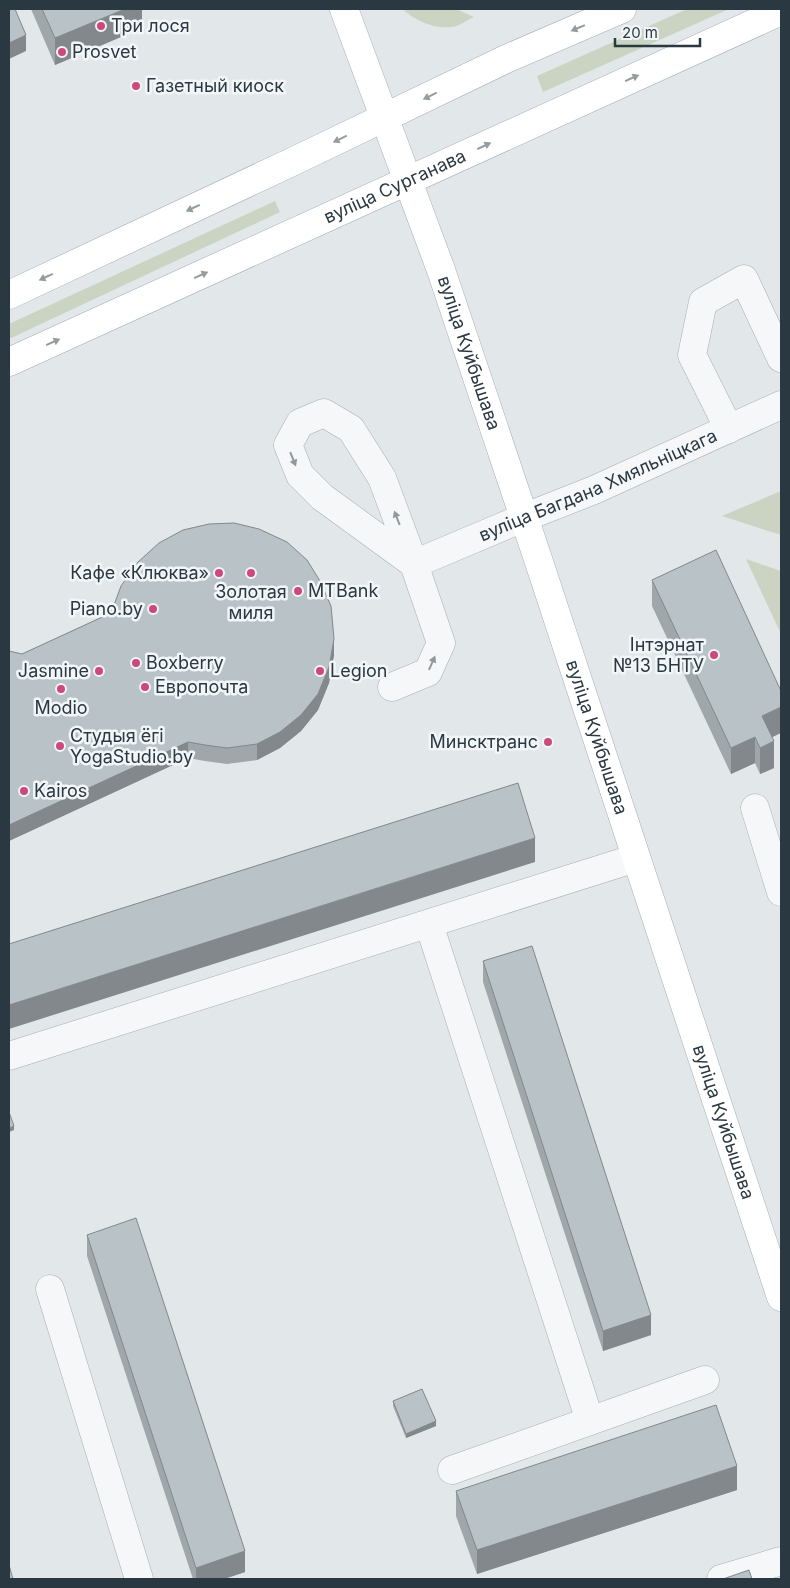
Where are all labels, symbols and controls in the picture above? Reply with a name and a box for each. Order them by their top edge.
place label: Три лося [111,15,190,36]
scale bar [615,15,700,47]
marker: Три лося [95,20,107,32]
text: 20 m [622,23,658,42]
one-way arrow [571,25,585,33]
place label: Prosvet [72,41,137,62]
marker: Prosvet [56,46,68,58]
one-way arrow [625,74,639,82]
place label: Газетный киоск [146,75,284,96]
marker: Газетный киоск [130,80,142,92]
one-way arrow [423,92,437,100]
one-way arrow [333,135,347,143]
one-way arrow [477,141,491,149]
street label: вуліца Сурганава [321,145,469,227]
one-way arrow [186,204,200,212]
one-way arrow [194,270,208,278]
one-way arrow [39,273,53,281]
street label: вуліца Куйбышава [434,273,505,433]
one-way arrow [46,338,60,346]
street label: вуліца Багдана Хмяльніцкага [476,425,720,545]
one-way arrow [290,452,298,466]
one-way arrow [393,510,401,525]
place label: Кафе «Клюква» [70,562,209,583]
marker: Кафе «Клюква» [213,567,225,579]
marker: Золотая миля [245,567,257,579]
place label: MTBank [308,580,378,601]
place label: Золотая миля [215,581,287,623]
marker: MTBank [292,585,304,597]
place label: Piano.by [70,598,143,619]
marker: Piano.by [147,603,159,615]
place label: Інтэрнат №13 БНТУ [613,634,705,676]
marker: Інтэрнат №13 БНТУ [708,649,720,661]
place label: Boxberry [146,652,224,673]
one-way arrow [428,656,436,670]
marker: Boxberry [130,657,142,669]
street label: вуліца Куйбышава [562,657,632,817]
place label: Jasmine [18,660,89,681]
place label: Legion [330,660,388,681]
marker: Jasmine [93,665,105,677]
marker: Legion [314,665,326,677]
place label: Европочта [155,676,248,697]
marker: Европочта [139,681,151,693]
marker: Modio [55,683,67,695]
place label: Modio [34,697,88,718]
place label: Студыя ёгі YogaStudio.by [70,725,193,767]
place label: Минсктранс [430,731,538,752]
marker: Минсктранс [542,736,554,748]
marker: Студыя ёгі YogaStudio.by [54,740,66,752]
place label: Kairos [34,780,87,801]
marker: Kairos [18,785,30,797]
street label: вуліца Куйбышава [689,1042,759,1202]

